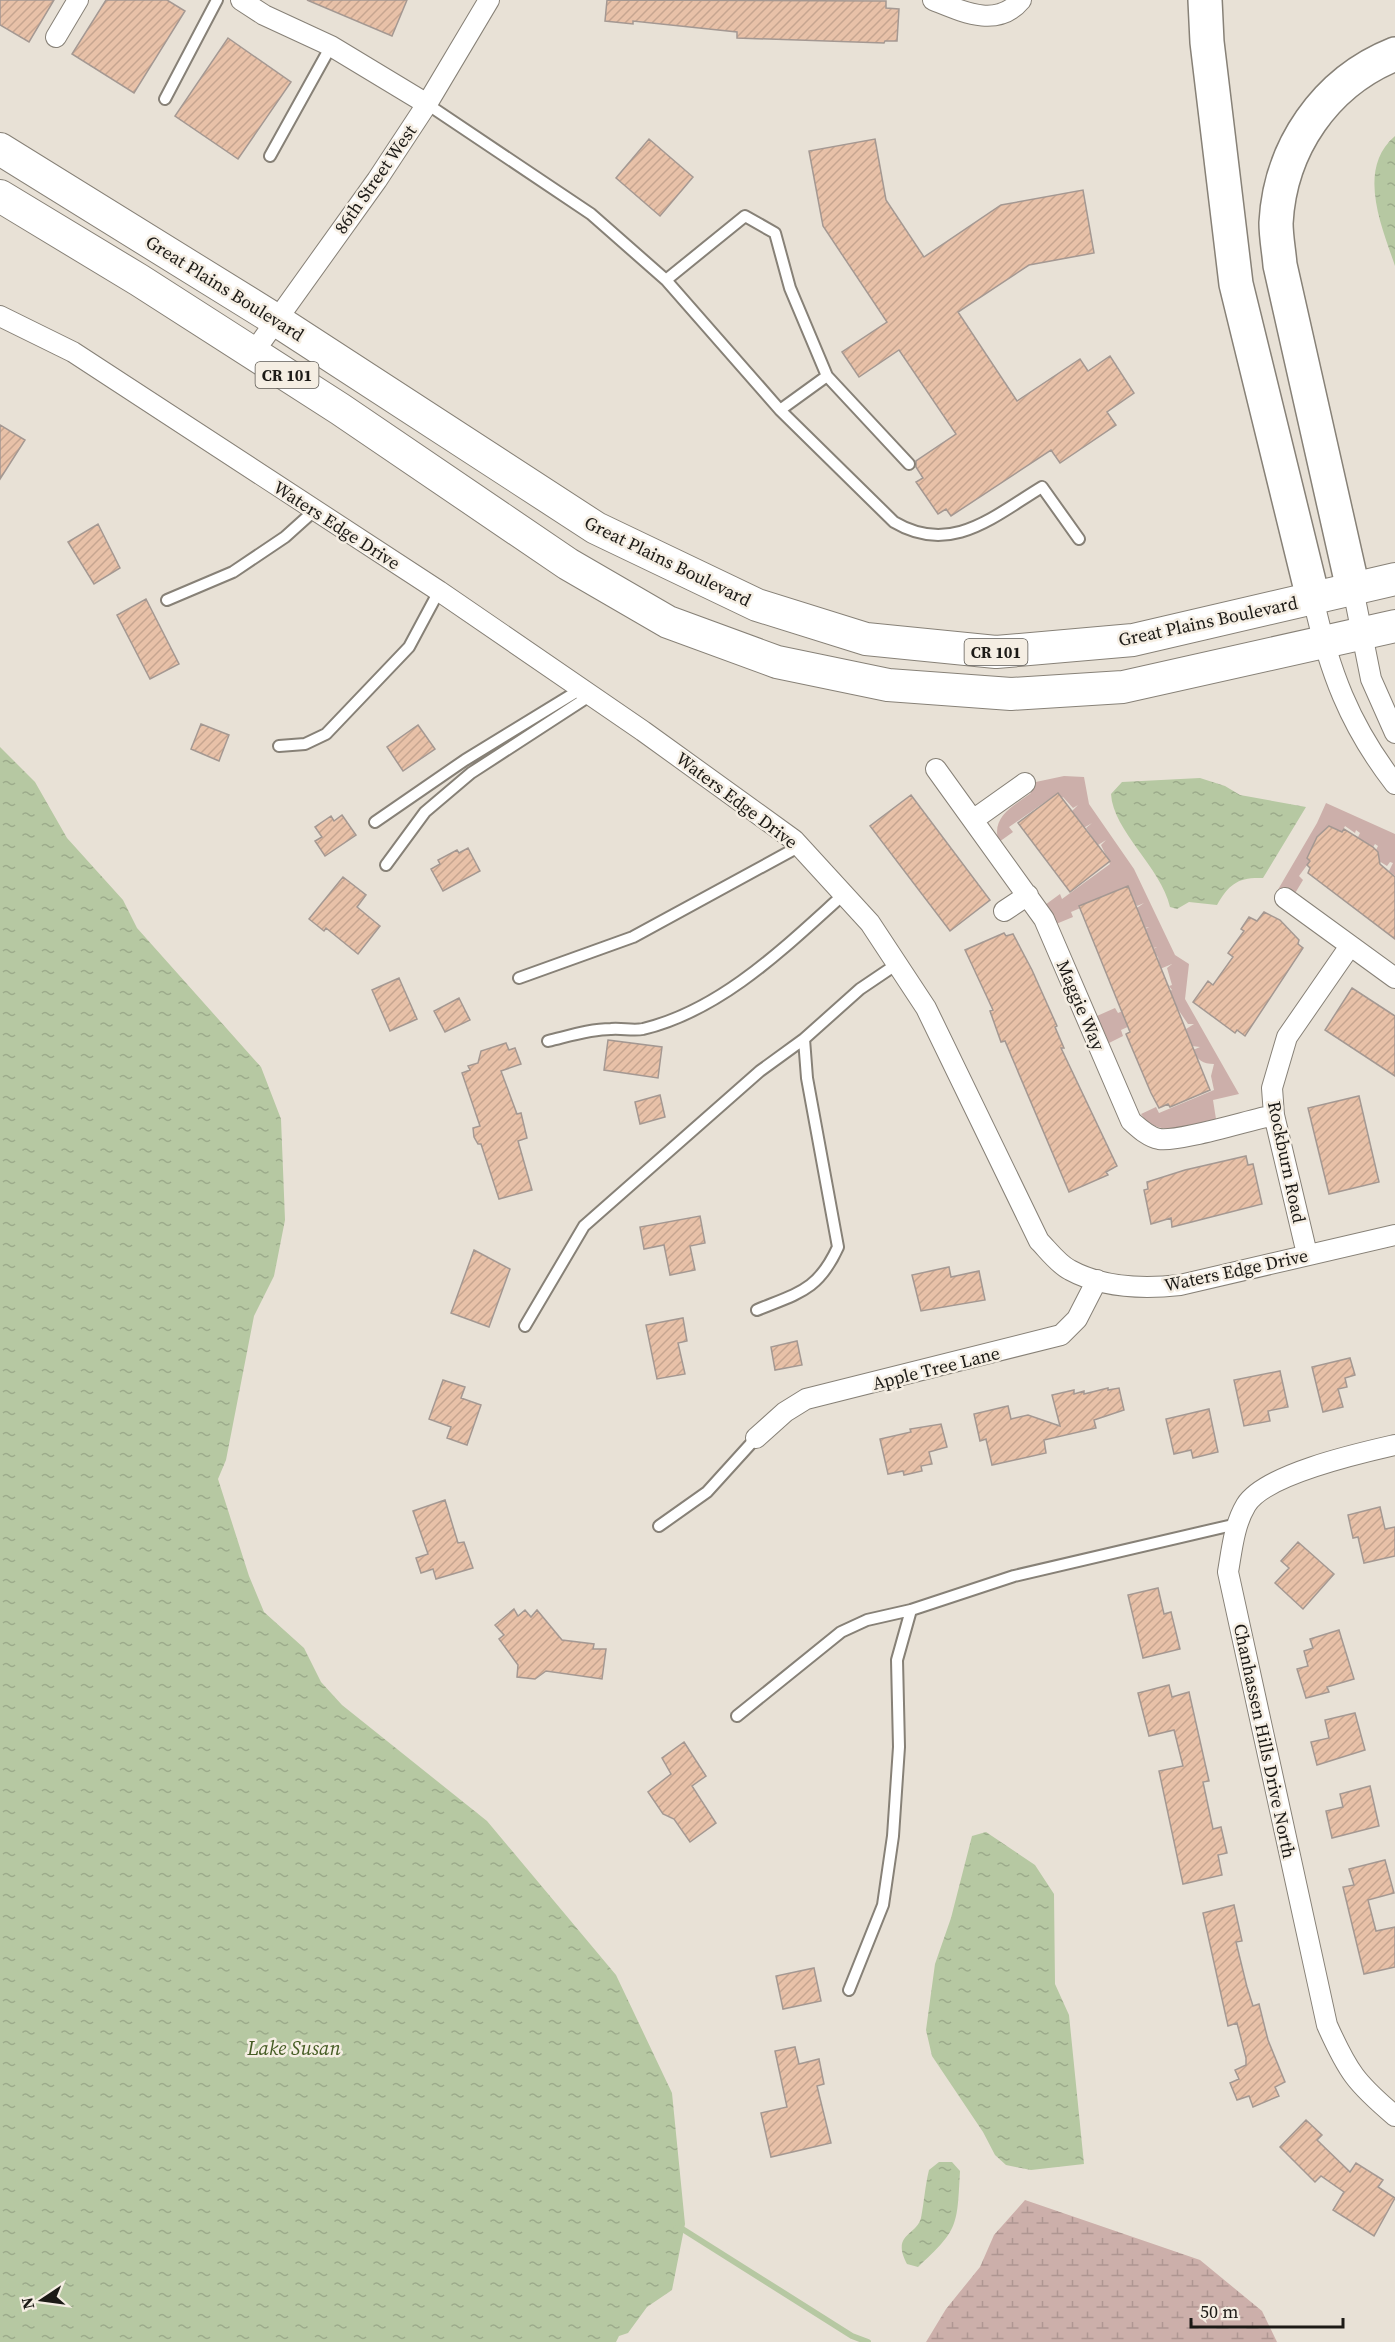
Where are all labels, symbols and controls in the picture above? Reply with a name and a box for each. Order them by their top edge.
street label: 86th Street West [328,119,422,239]
street label: Great Plains Boulevard [141,229,309,347]
road number: CR 101 [256,362,318,388]
street label: Waters Edge Drive [269,475,405,575]
street label: Great Plains Boulevard [580,510,756,612]
street label: Great Plains Boulevard [1116,590,1300,652]
road number: CR 101 [964,639,1028,665]
street label: Waters Edge Drive [671,746,803,854]
street label: Maggie Way [1051,956,1112,1055]
street label: Rockburn Road [1262,1099,1312,1225]
street label: Waters Edge Drive [1162,1243,1310,1297]
street label: Apple Tree Lane [870,1340,1002,1396]
street label: Chanhassen Hills Drive North [1228,1621,1302,1861]
water label: Lake Susan [246,2034,341,2062]
north arrow [12,2270,72,2330]
scale bar [1191,2291,1342,2329]
text: N [15,2295,39,2312]
text: 50 m [1200,2299,1238,2324]

